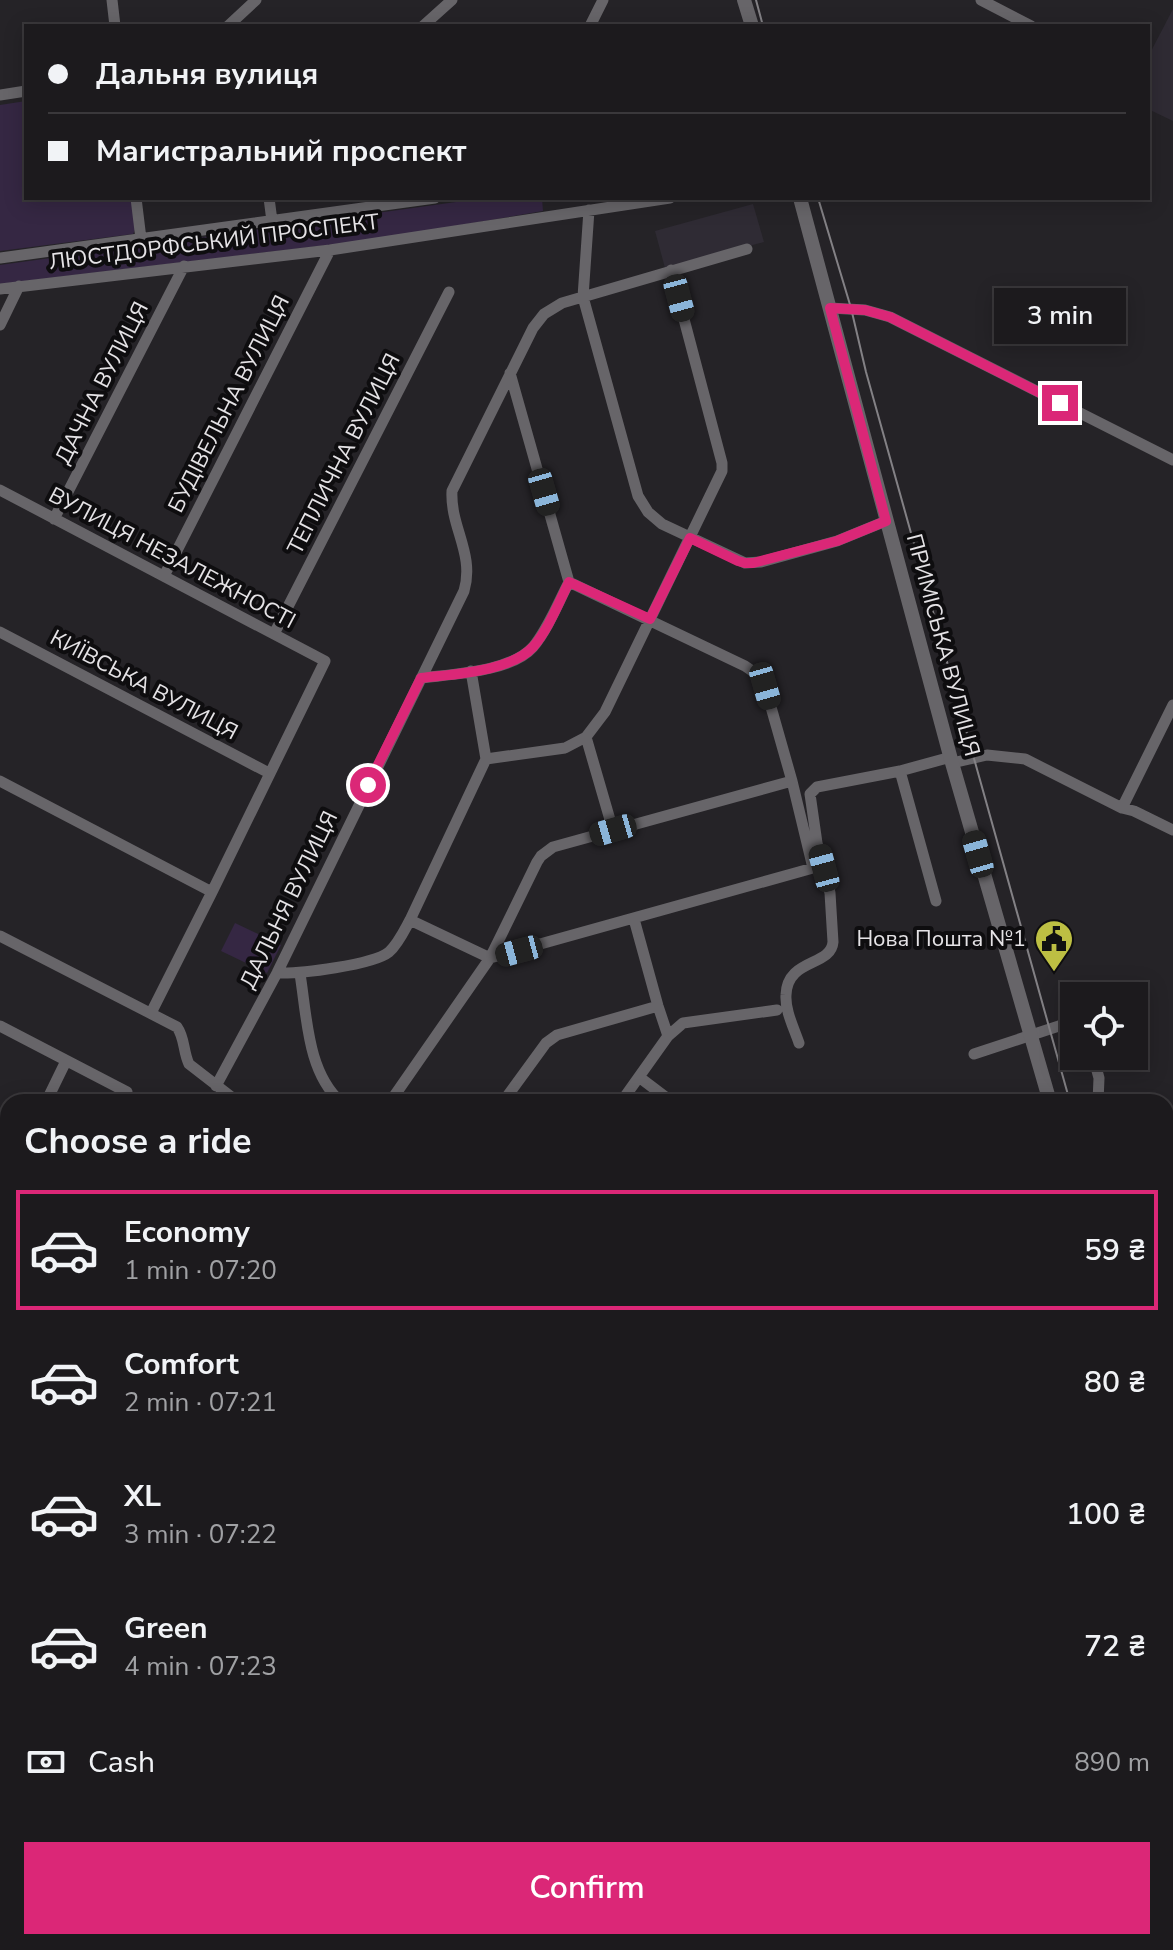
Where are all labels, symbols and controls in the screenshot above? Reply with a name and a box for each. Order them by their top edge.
text: Дальня вулиця [96,54,318,95]
text: Магистральний проспект [96,131,466,172]
street label: ЛЮСТДОРФСЬКИЙ ПРОСПЕКТ [47,207,382,277]
car [661,272,697,324]
callout: 3 min [994,287,1126,343]
street label: БУДІВЕЛЬНА ВУЛИЦЯ [161,290,297,518]
street label: ДАЧНА ВУЛИЦЯ [48,297,156,469]
text: 3 min [1027,298,1093,333]
street label: ТЕПЛИЧНА ВУЛИЦЯ [280,348,408,560]
route end [1042,385,1078,421]
car [526,466,562,518]
street label: ВУЛИЦЯ НЕЗАЛЕЖНОСТІ [43,480,301,636]
street label: ПРИМІСЬКА ВУЛИЦЯ [899,530,987,760]
street label: КИЇВСЬКА ВУЛИЦЯ [45,623,243,747]
car [747,660,783,712]
route start [350,767,386,803]
street label: ДАЛЬНЯ ВУЛИЦЯ [233,806,345,994]
car [587,812,639,848]
car [960,828,996,880]
car [806,842,842,894]
public building icon: Нова Пошта №1 [1033,918,1075,973]
place label: Нова Пошта №1 [856,924,1026,954]
car [493,933,545,969]
map controls [1060,982,1148,1070]
button: locate [1060,982,1148,1070]
text: Choose a ride [24,1117,252,1166]
text: Economy [124,1212,250,1253]
icon: car [28,1214,100,1286]
text: 59 ₴ [1084,1230,1146,1271]
text: 1 min · 07:20 [124,1253,277,1288]
text: Comfort [124,1344,239,1385]
icon: car [28,1346,100,1418]
text: 80 ₴ [1084,1362,1146,1403]
text: 2 min · 07:21 [124,1385,277,1420]
text: XL [124,1476,161,1517]
icon: car [28,1478,100,1550]
text: 100 ₴ [1066,1494,1146,1535]
text: 3 min · 07:22 [124,1517,277,1552]
text: Green [124,1608,208,1649]
icon: car [28,1610,100,1682]
text: 72 ₴ [1084,1626,1146,1667]
text: 4 min · 07:23 [124,1649,277,1684]
icon: cash [24,1740,68,1784]
text: Cash [88,1742,155,1783]
text: 890 m [1074,1745,1150,1780]
button: Confirm [24,1842,1150,1934]

